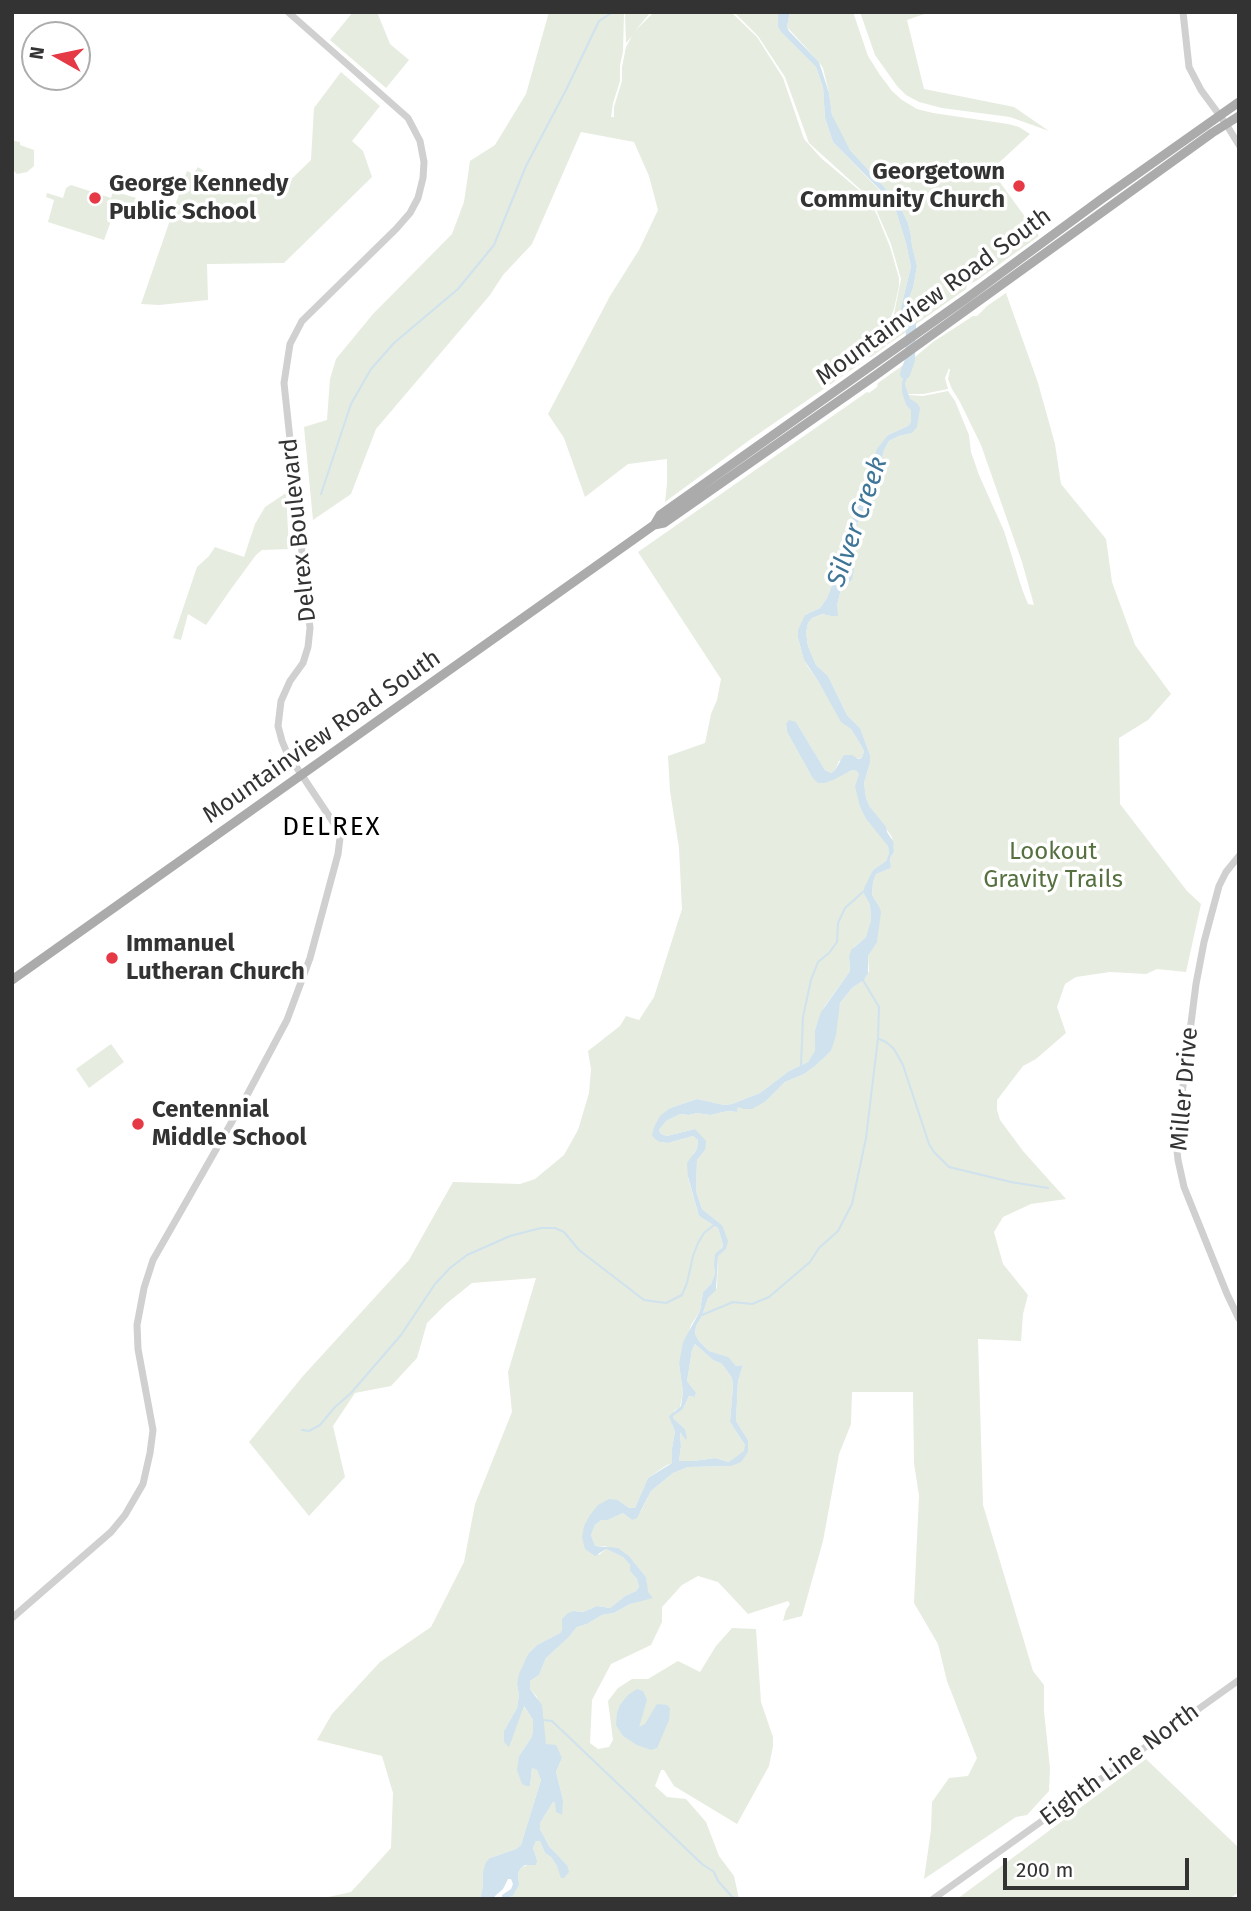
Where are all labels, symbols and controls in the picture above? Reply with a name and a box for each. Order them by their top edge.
north arrow [21,21,91,91]
text: N [24,45,49,61]
place label: Georgetown Community Church [800,158,1005,214]
place label: George Kennedy Public School [109,170,288,226]
marker: Georgetown Community Church [1011,178,1027,194]
marker: George Kennedy Public School [87,190,103,206]
street label: Mountainview Road South [811,202,1057,392]
street label: Delrex Boulevard [275,437,323,623]
water label: Silver Creek [821,453,895,591]
street label: Mountainview Road South [198,644,446,830]
district label: DELREX [283,812,381,844]
park label: Lookout Gravity Trails [983,838,1123,894]
place label: Immanuel Lutheran Church [126,930,305,986]
marker: Immanuel Lutheran Church [104,950,120,966]
street label: Miller Drive [1165,1026,1205,1152]
place label: Centennial Middle School [152,1096,307,1152]
marker: Centennial Middle School [130,1116,146,1132]
street label: Eighth Line North [1035,1698,1205,1832]
scale bar [1006,1844,1192,1888]
text: 200 m [1016,1857,1073,1883]

